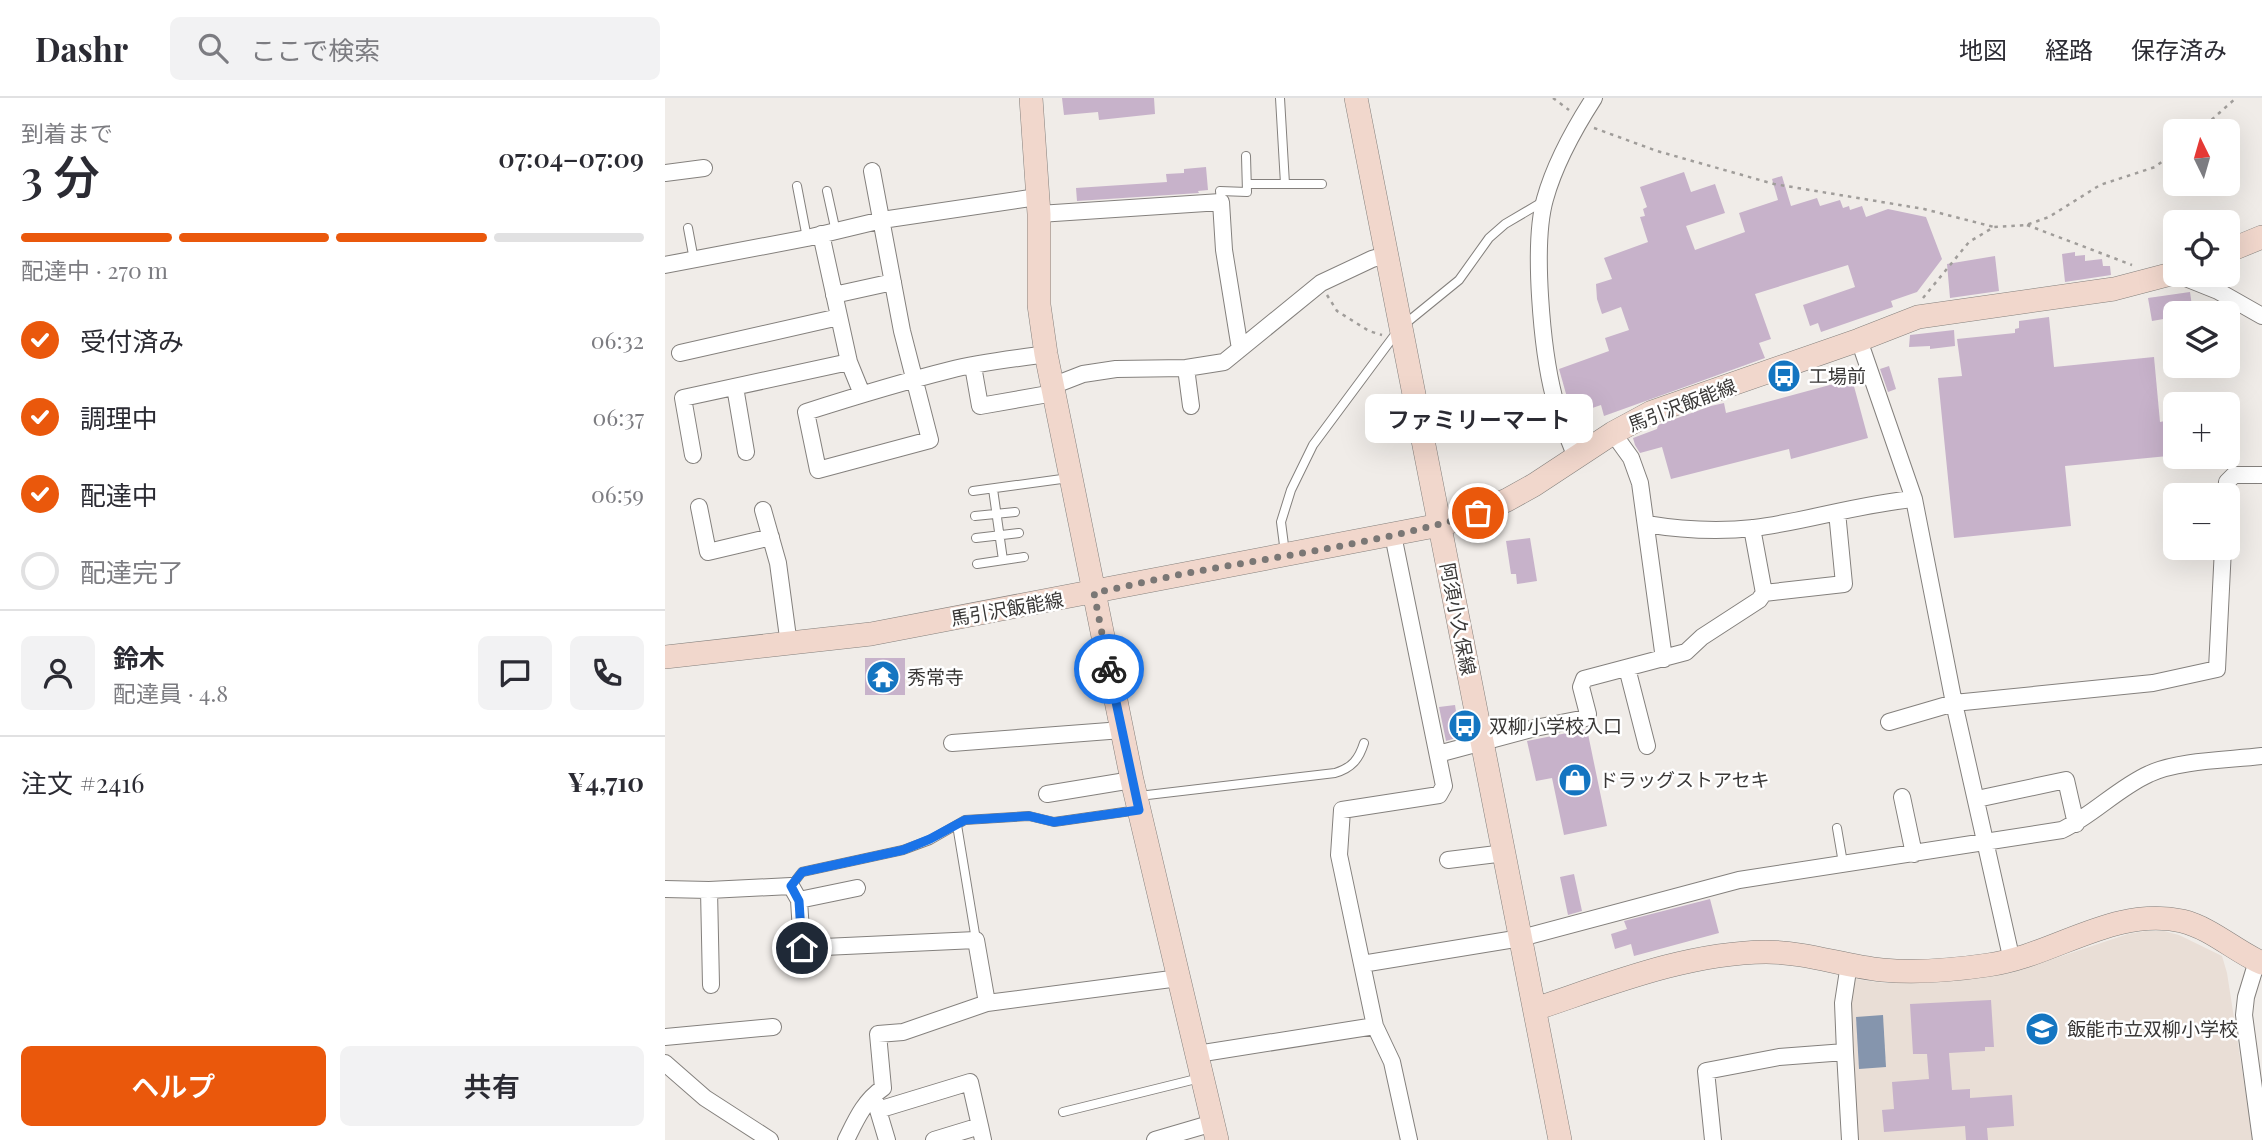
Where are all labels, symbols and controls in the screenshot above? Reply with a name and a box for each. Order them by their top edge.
search box [170,17,660,80]
text: Dashr [35,26,128,70]
icon: search [194,29,232,67]
text: ここで検索 [250,32,380,67]
text: 地図 [1959,33,2007,65]
text: 経路 [2045,33,2093,65]
text: 保存済み [2131,33,2227,65]
text: 到着まで [21,117,113,148]
north arrow [2163,119,2240,196]
map controls [2163,119,2240,560]
text: 07:04–07:09 [498,140,644,175]
text: 3 分 [21,144,100,206]
button: locate [2163,210,2240,287]
text: 配達中 · 270 m [21,254,168,285]
button: layers [2163,301,2240,378]
icon: check [21,321,59,359]
text: 受付済み [80,323,184,358]
text: 06:32 [591,324,644,355]
bus stop icon: 工場前 [1765,357,1803,395]
place label: 工場前 [1809,362,1866,388]
street label: 馬引沢飯能線 [1624,372,1740,437]
button: + [2163,392,2240,469]
callout: ファミリーマート [1364,394,1592,443]
icon: check [21,398,59,436]
text: 調理中 [80,400,158,435]
text: 06:37 [592,401,644,432]
text: ファミリーマート [1387,403,1571,434]
icon: check [21,475,59,513]
text: 配達中 [80,477,158,512]
text: 06:59 [591,478,644,509]
pin [1448,483,1508,543]
button: − [2163,483,2240,560]
icon: bag [1459,494,1497,532]
text: 配達完了 [80,554,184,589]
street label: 阿須小久保線 [1435,560,1483,677]
street label: 馬引沢飯能線 [948,585,1065,631]
courier [1074,634,1144,704]
button: person [21,636,95,710]
button: chat [478,636,552,710]
button: phone [570,636,644,710]
text: 鈴木 [113,640,165,675]
icon: bike [1090,650,1128,688]
temple icon: 秀常寺 [864,658,902,696]
place label: 秀常寺 [907,663,964,689]
text: 配達員 · 4.8 [113,677,228,708]
bus stop icon: 双柳小学校入口 [1446,707,1484,745]
place label: 双柳小学校入口 [1489,712,1622,738]
shop icon: ドラッグストアセキ [1556,761,1594,799]
text: ¥4,710 [568,764,644,799]
text: 注文 #2416 [21,765,144,800]
place label: ドラッグストアセキ [1599,766,1770,792]
pin [772,918,832,978]
icon: home [783,929,821,967]
school or university icon: 飯能市立双柳小学校 [2023,1010,2061,1048]
place label: 飯能市立双柳小学校 [2067,1015,2238,1041]
button: ヘルプ [21,1046,326,1126]
button: 共有 [340,1046,644,1126]

